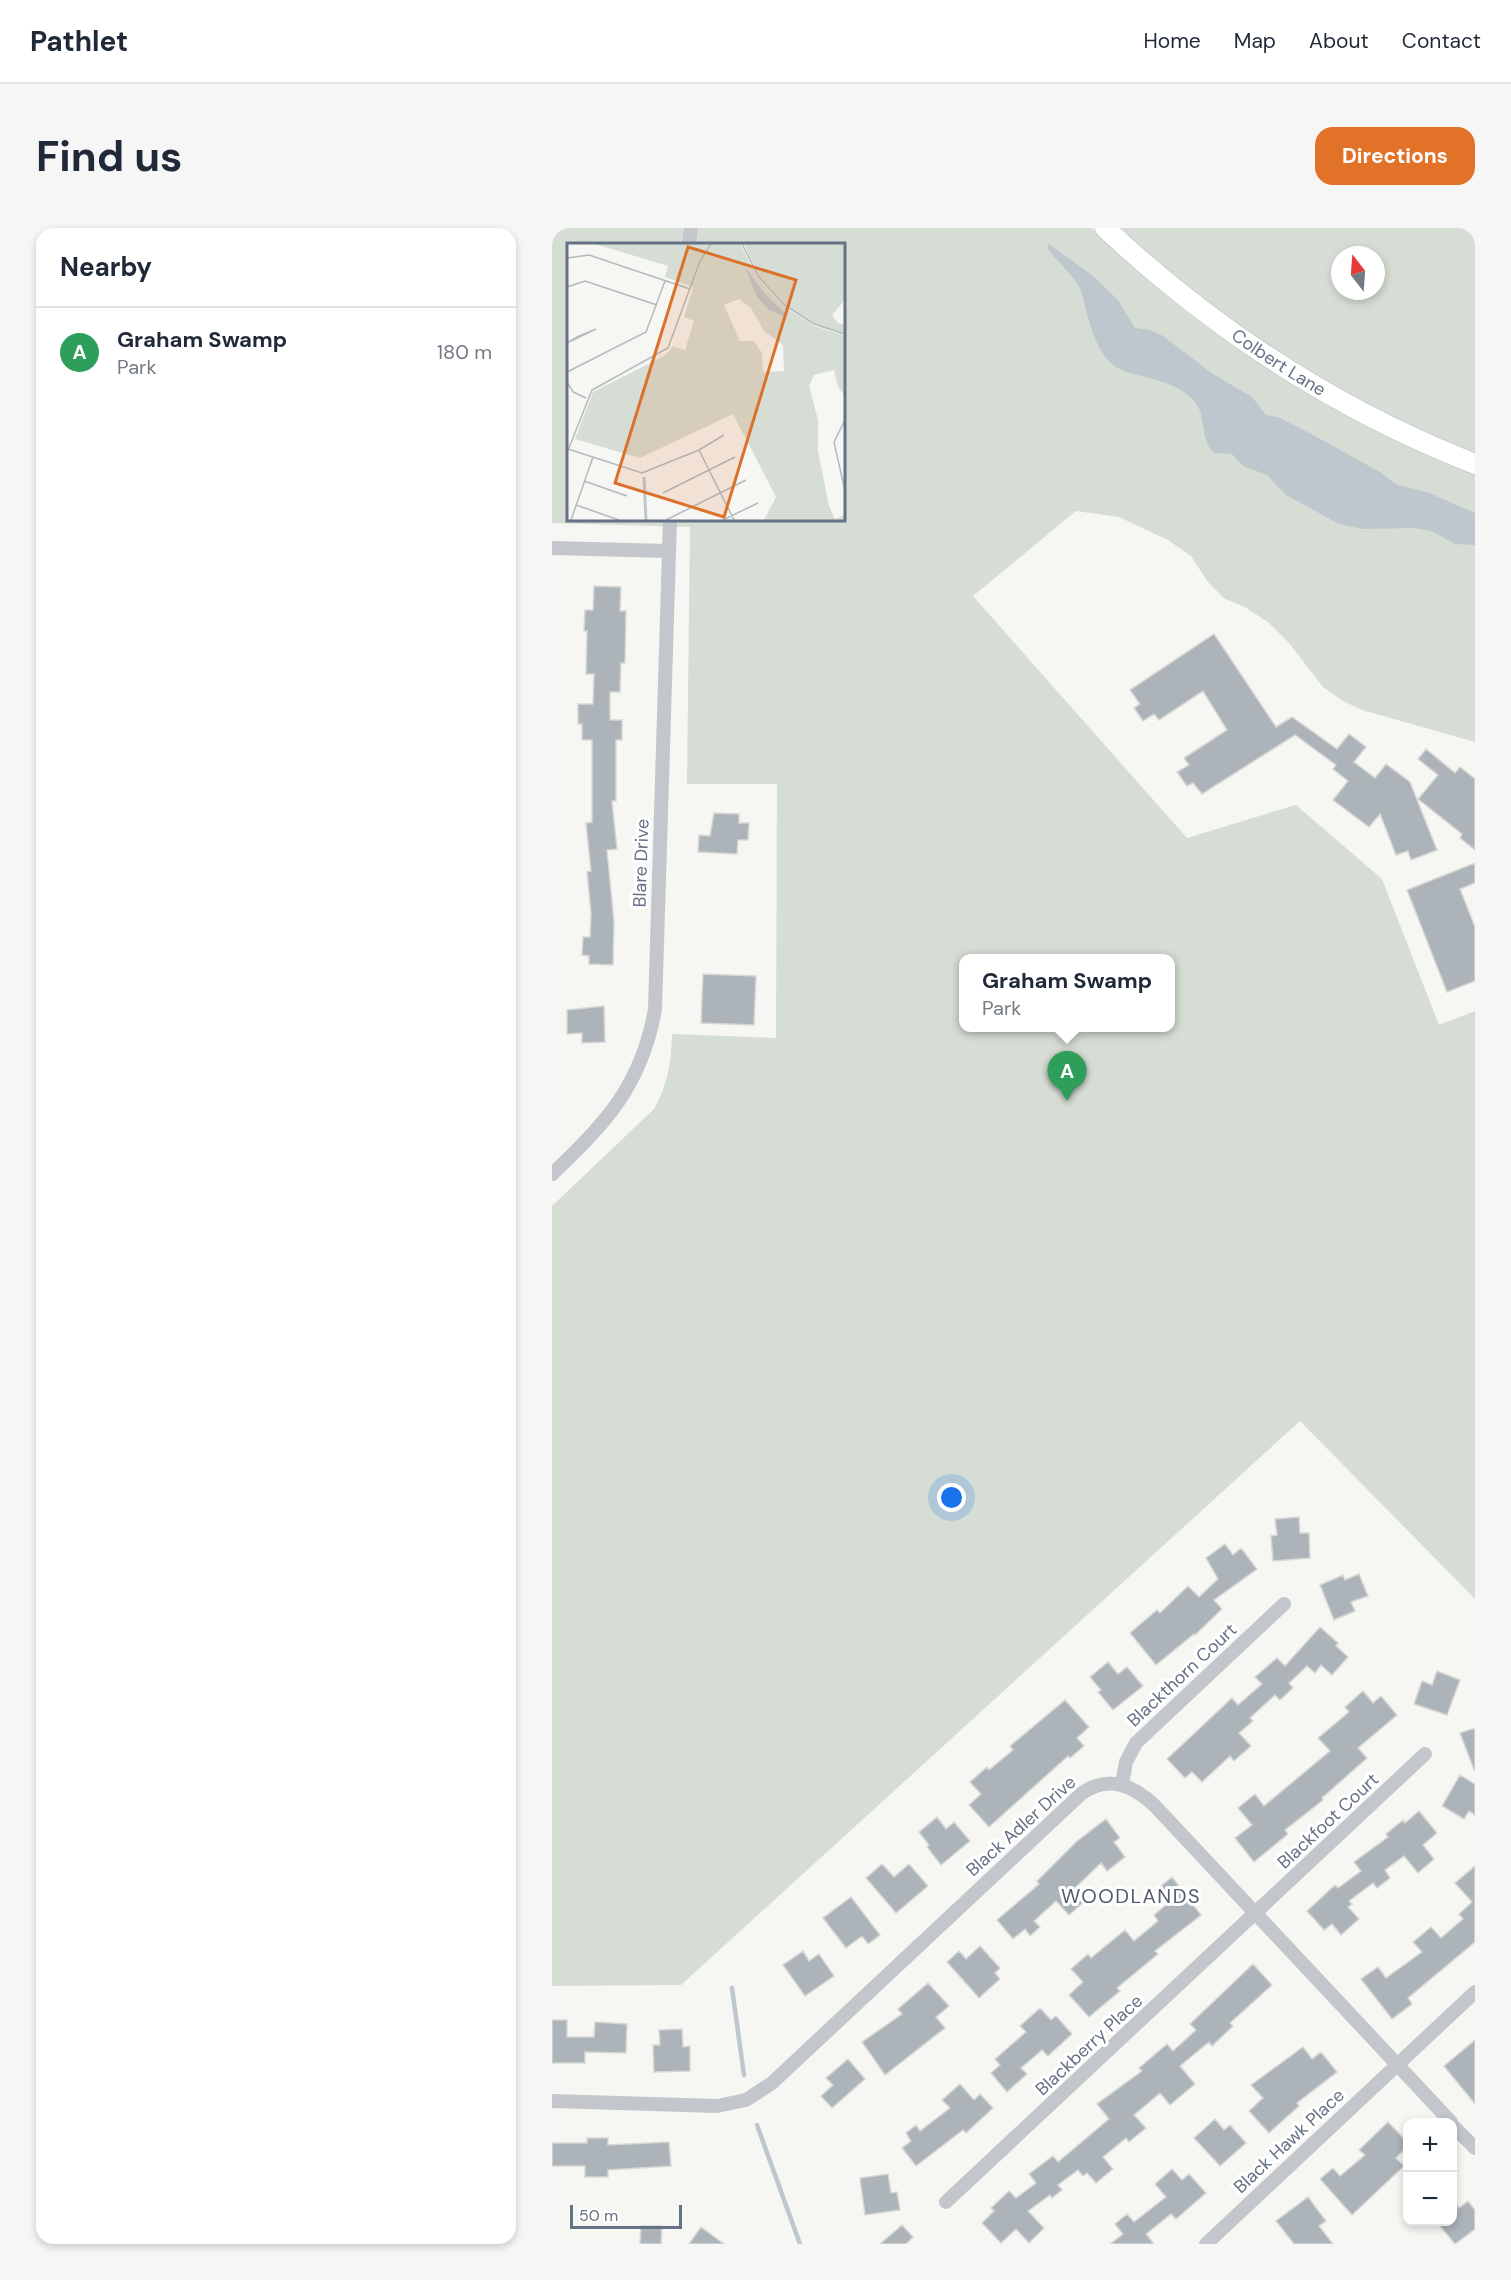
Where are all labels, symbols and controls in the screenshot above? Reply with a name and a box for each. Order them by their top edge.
text: Pathlet [30,23,128,60]
text: Home [1143,27,1201,55]
text: Map [1234,27,1276,55]
text: About [1309,27,1369,55]
text: Contact [1402,27,1481,55]
button: Directions [1315,127,1475,185]
text: Find us [36,129,182,184]
inset map [567,243,844,520]
north arrow [1331,246,1385,300]
text: Nearby [60,250,152,284]
street label: Colbert Lane [1227,323,1330,402]
text: Graham Swamp [117,325,287,354]
text: A [72,339,87,365]
text: 180 m [437,339,492,365]
text: Park [117,354,157,380]
street label: Blare Drive [627,818,655,908]
popup [959,954,1175,1032]
text: Graham Swamp [982,966,1152,995]
text: Park [982,995,1021,1021]
pin: A [1048,1052,1086,1101]
your location [937,1483,966,1512]
street label: Blackthorn Court [1122,1618,1242,1732]
street label: Blackfoot Court [1272,1768,1384,1874]
street label: Black Adler Drive [961,1770,1081,1882]
district label: WOODLANDS [1061,1883,1201,1909]
street label: Blackberry Place [1030,1989,1148,2101]
street label: Black Hawk Place [1229,2083,1349,2199]
map controls [1403,2118,1457,2226]
button: + [1403,2118,1457,2172]
button: − [1403,2172,1457,2226]
scale bar [570,2202,682,2230]
text: 50 m [579,2205,618,2226]

